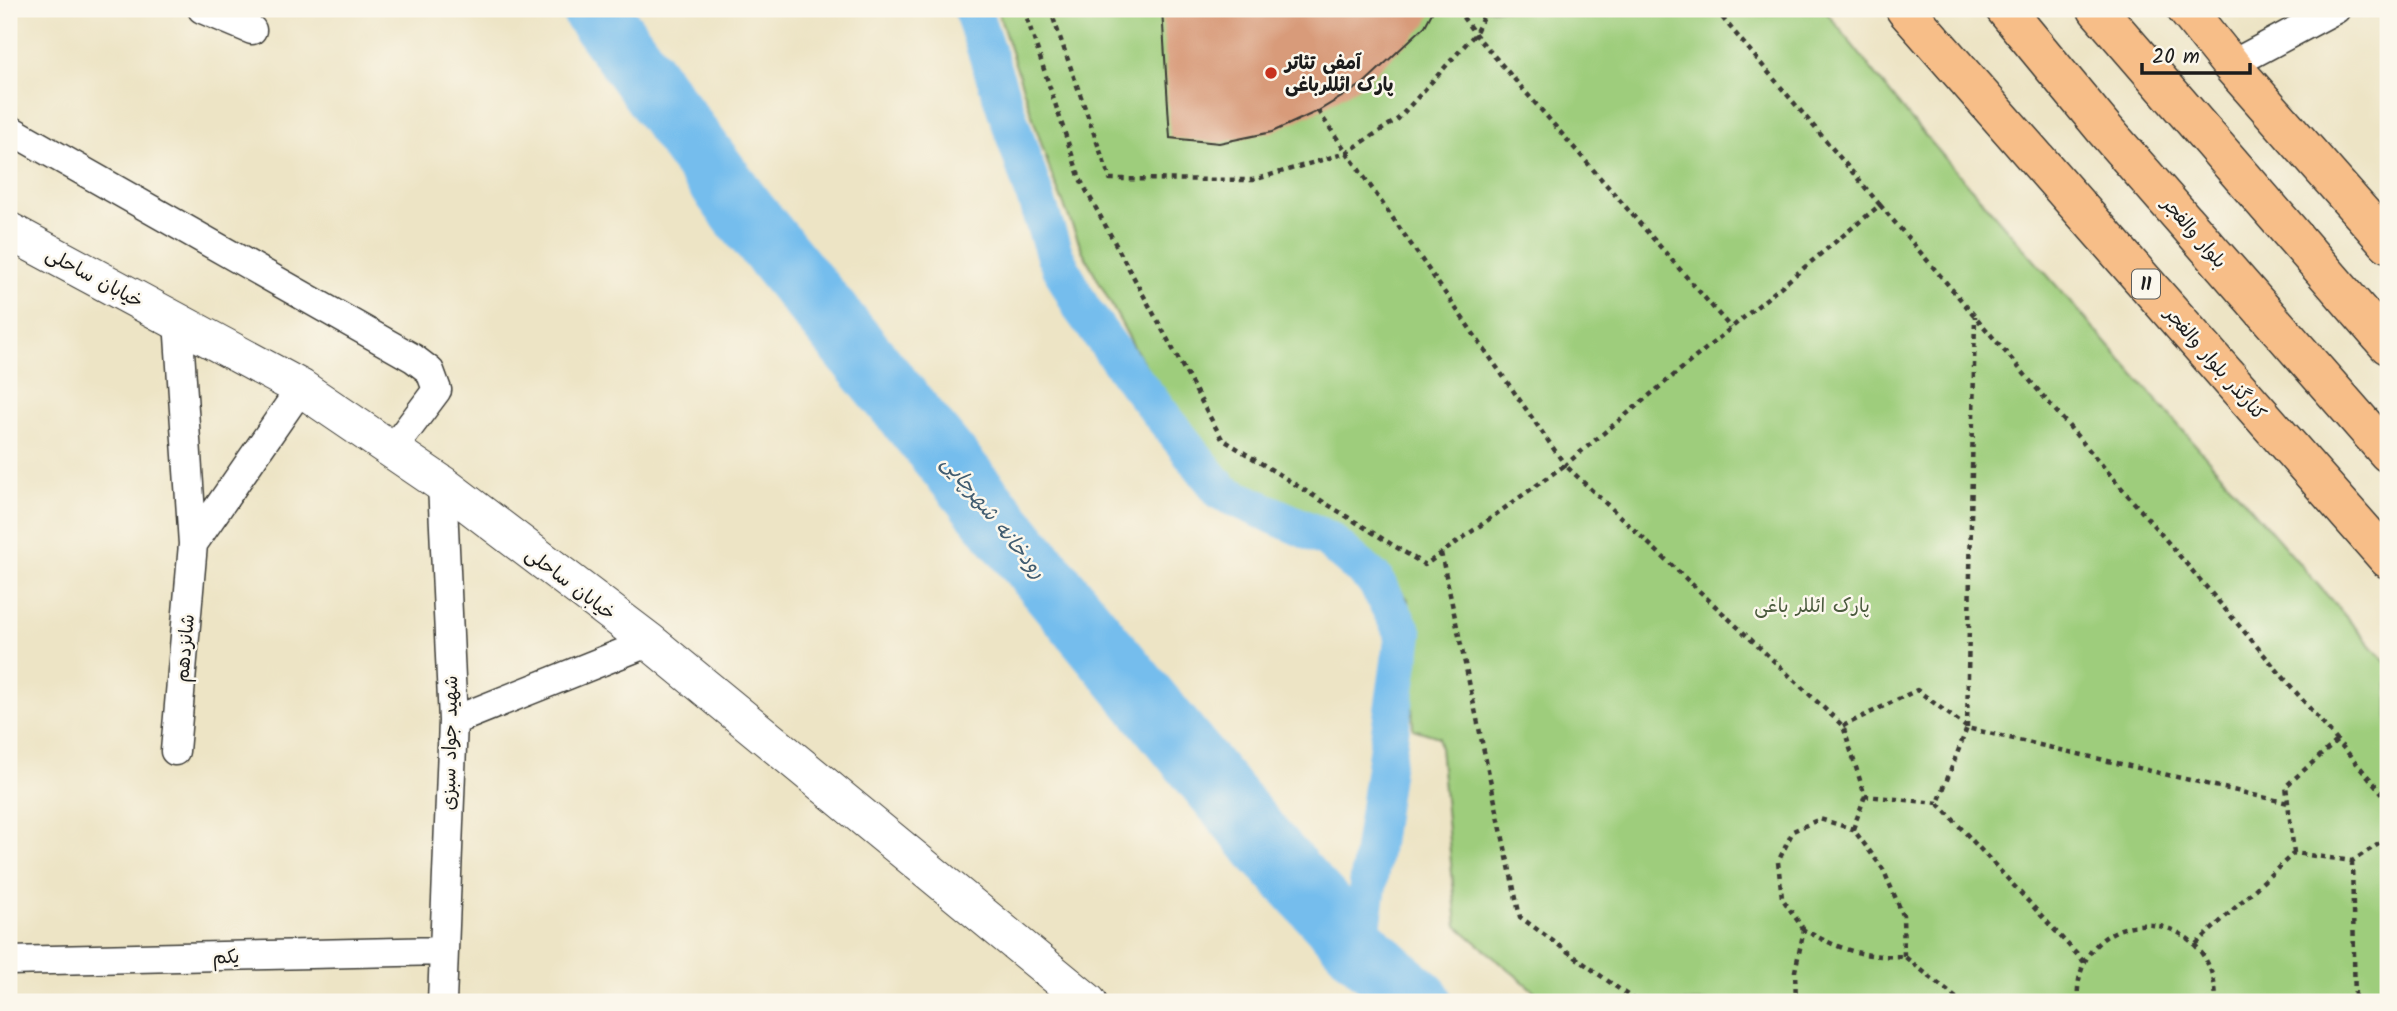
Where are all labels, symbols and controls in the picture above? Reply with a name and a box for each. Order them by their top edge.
scale bar [2142,32,2250,76]
text: 20 m [2152,41,2200,74]
place label: آمفی تئاتر پارک ائللرباغی [1283,49,1394,101]
marker: آمفی تئاتر پارک ائللرباغی [1263,65,1279,81]
street label: بلوار والفجر [2152,189,2233,276]
street label: خیابان ساحلی [40,240,148,317]
road number: 11 [2132,270,2160,298]
street label: کنارگذر بلوار والفجر [2155,299,2273,428]
water label: رودخانه شهرچایی [933,449,1053,587]
street label: خیابان ساحلی [518,540,621,629]
park label: پارک ائللر باغی [1754,592,1870,622]
street label: شانزدهم [168,613,204,684]
street label: شهید جواد سبزی [435,675,467,811]
street label: یکم [212,943,240,973]

